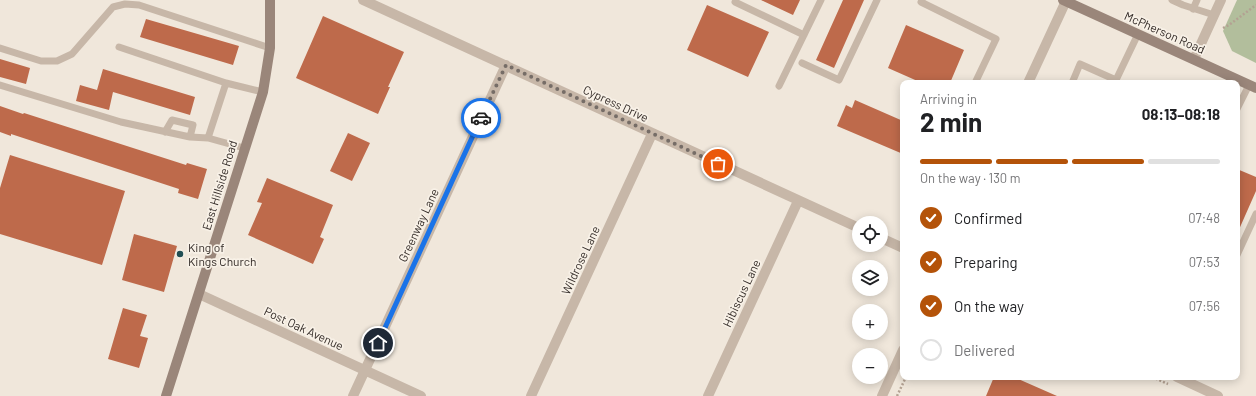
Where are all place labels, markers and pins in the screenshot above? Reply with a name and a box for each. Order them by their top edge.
pin [701,147,735,181]
place label: King of Kings Church [188,240,257,268]
marker: King of Kings Church [175,249,185,259]
pin [361,326,395,360]

